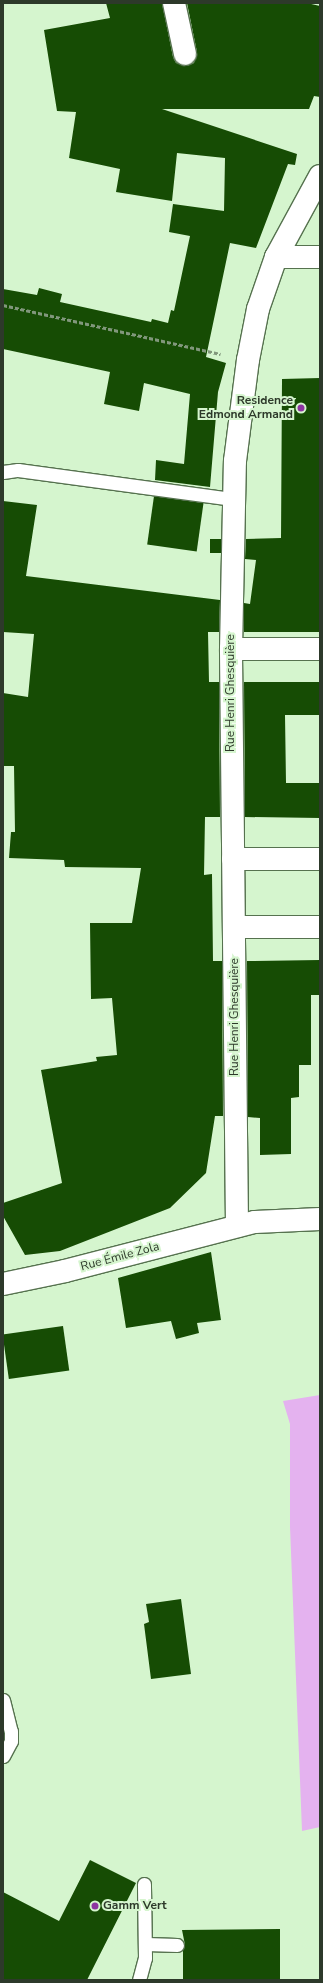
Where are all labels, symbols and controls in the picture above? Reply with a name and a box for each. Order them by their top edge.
place label: Residence Edmond Armand [199,394,293,422]
marker: Residence Edmond Armand [296,403,306,413]
street label: Rue Henri Ghesquière [224,634,238,752]
street label: Rue Henri Ghesquière [228,958,242,1076]
street label: Rue Émile Zola [79,1240,161,1274]
place label: Gamm Vert [103,1899,167,1913]
marker: Gamm Vert [90,1901,100,1911]

